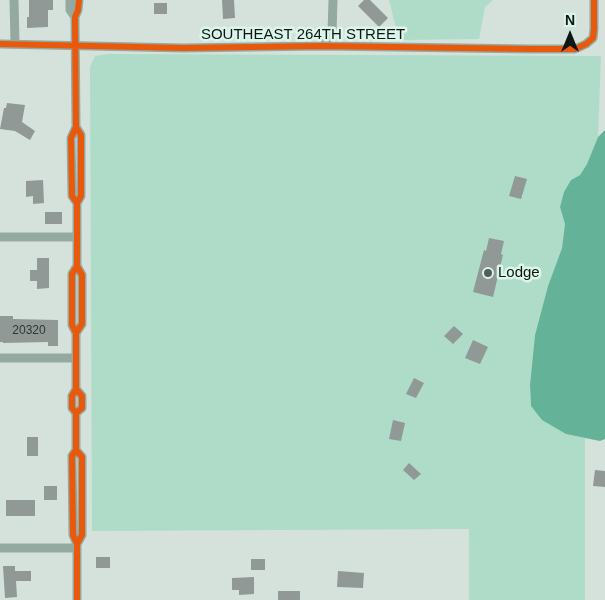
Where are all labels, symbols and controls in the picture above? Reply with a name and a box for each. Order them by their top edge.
north arrow [545,10,595,60]
text: N [565,12,575,28]
street label: SOUTHEAST 264TH STREET [201,26,405,44]
place label: Lodge [498,264,540,282]
marker: Lodge [482,267,494,279]
house number: 20320 [12,324,46,338]

